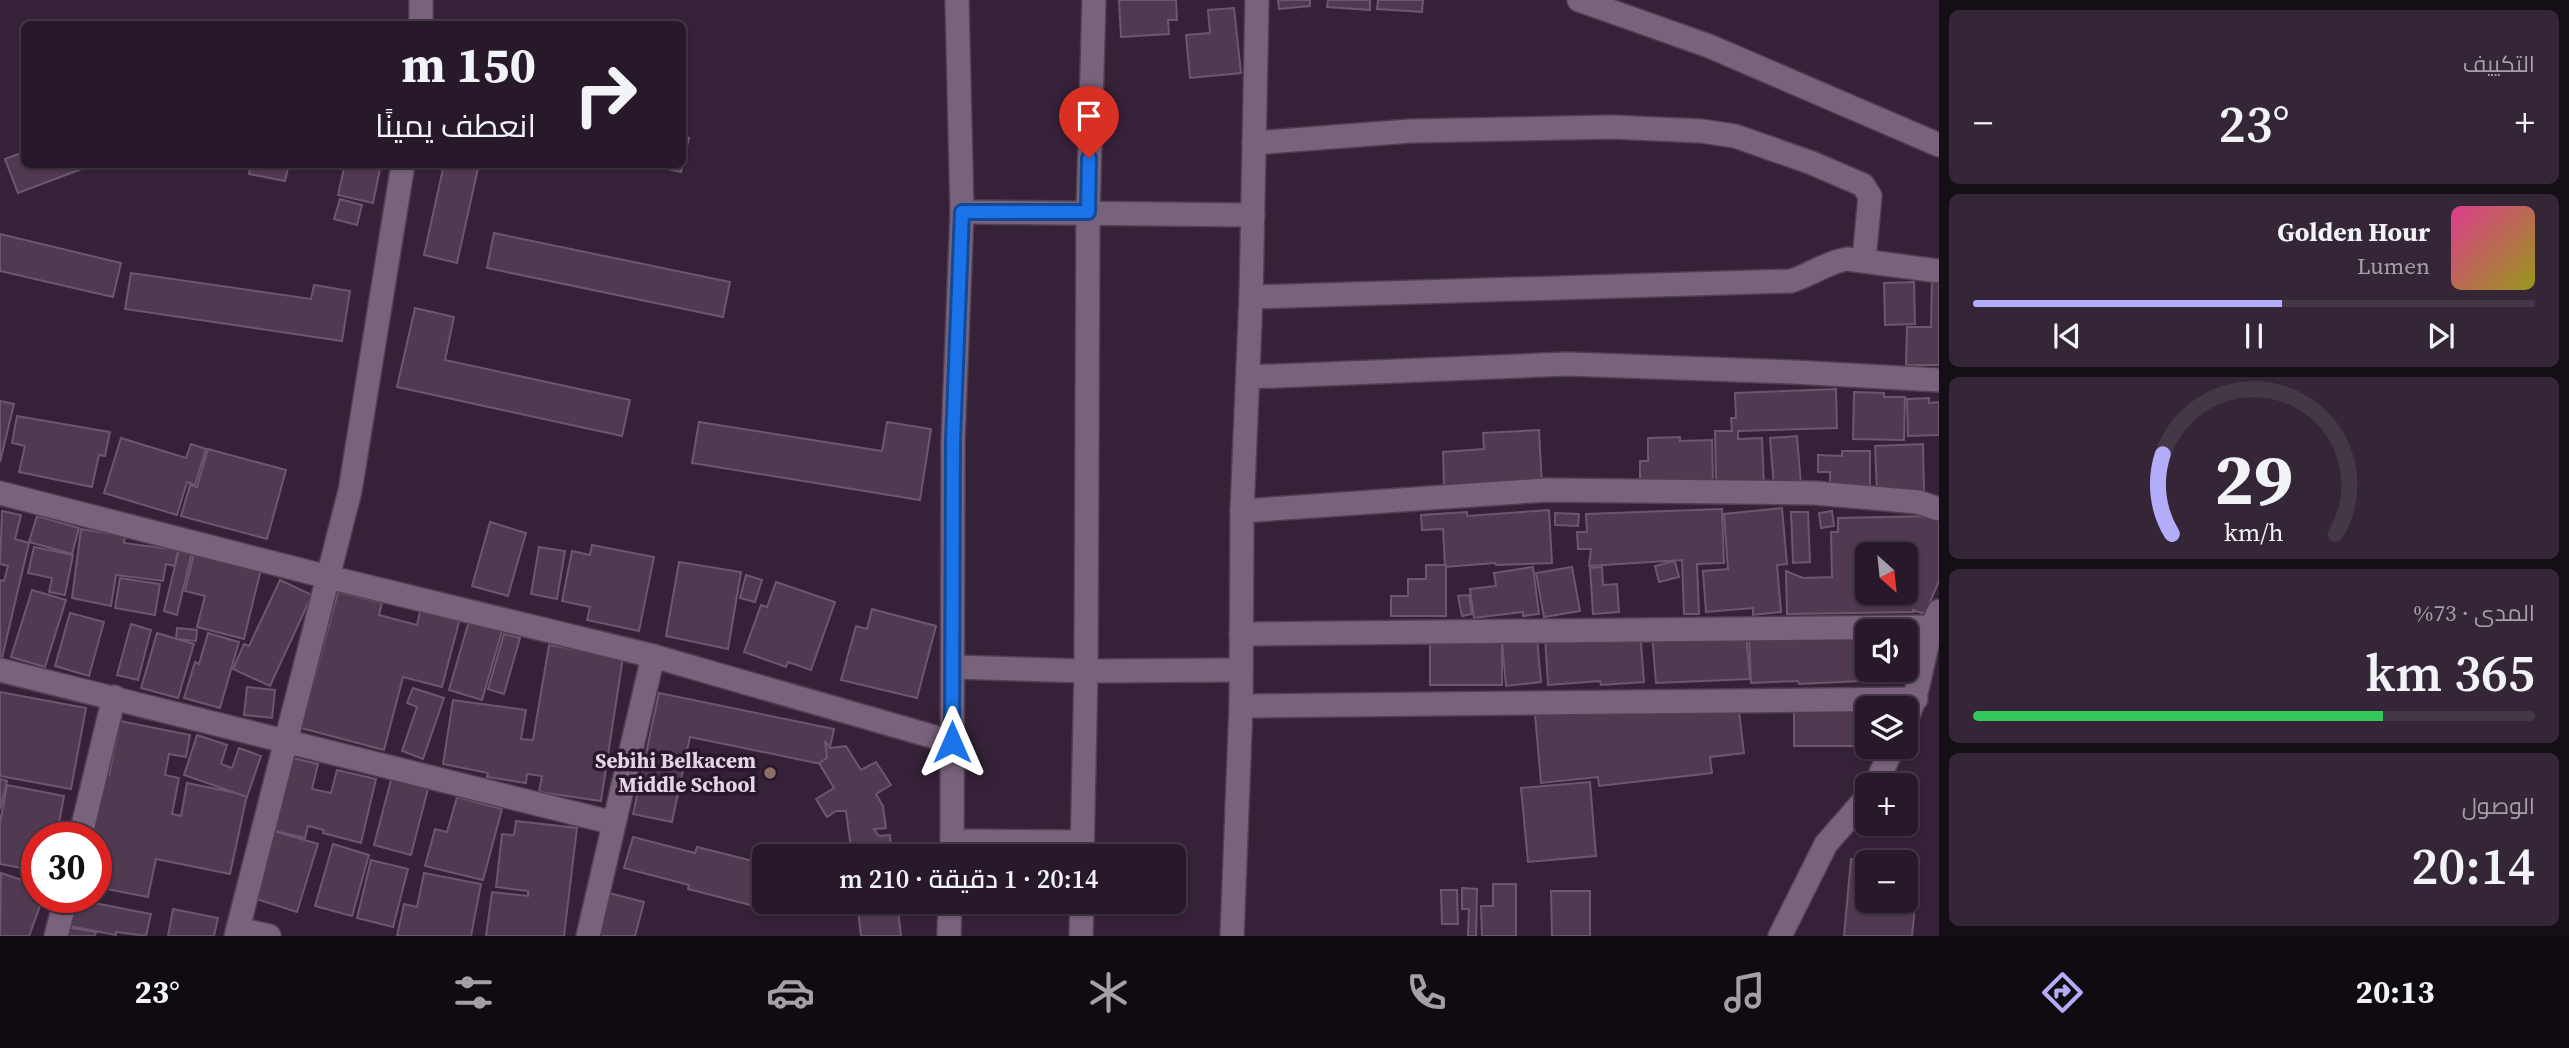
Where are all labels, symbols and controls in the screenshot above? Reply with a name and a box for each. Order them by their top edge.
text: 150 m [401,31,536,98]
text: التكييف [2463,48,2535,80]
icon: right [560,49,651,140]
pin [1059,86,1119,158]
text: 23° [2218,88,2290,159]
icon: arrive [1070,97,1108,135]
text: − [1973,97,1993,149]
text: + [2515,97,2535,149]
text: انعطف يمينًا [375,104,536,148]
text: Golden Hour [2277,214,2430,250]
text: Lumen [2357,250,2430,282]
icon: previous [2048,317,2086,355]
icon: pause [2235,317,2273,355]
icon: next [2422,317,2460,355]
text: 29 [2215,429,2293,528]
text: km/h [2224,515,2284,549]
north arrow [1855,542,1918,606]
map controls [1855,542,1918,913]
text: المدى · 73% [2413,597,2535,629]
button: sound [1855,619,1918,682]
text: 365 km [2366,637,2535,708]
button: layers [1855,696,1918,759]
position arrow [915,705,989,779]
place label: Sebihi Belkacem Middle School [595,746,756,799]
marker: Sebihi Belkacem Middle School [762,765,778,781]
button: + [1855,773,1918,836]
text: الوصول [2462,790,2535,822]
speed limit sign: 30 [21,822,112,913]
text: 20:14 [2411,830,2535,901]
button: − [1855,850,1918,913]
text: 20:14 · 1 دقيقة · 210 m [839,861,1099,897]
icon: filters [449,968,498,1017]
icon: car [766,968,815,1017]
icon: climate [1084,968,1133,1017]
icon: phone [1402,968,1451,1017]
icon: music [1720,968,1769,1017]
icon: directions [2038,968,2087,1017]
text: 23° [135,970,180,1014]
text: 20:13 [2356,970,2435,1014]

